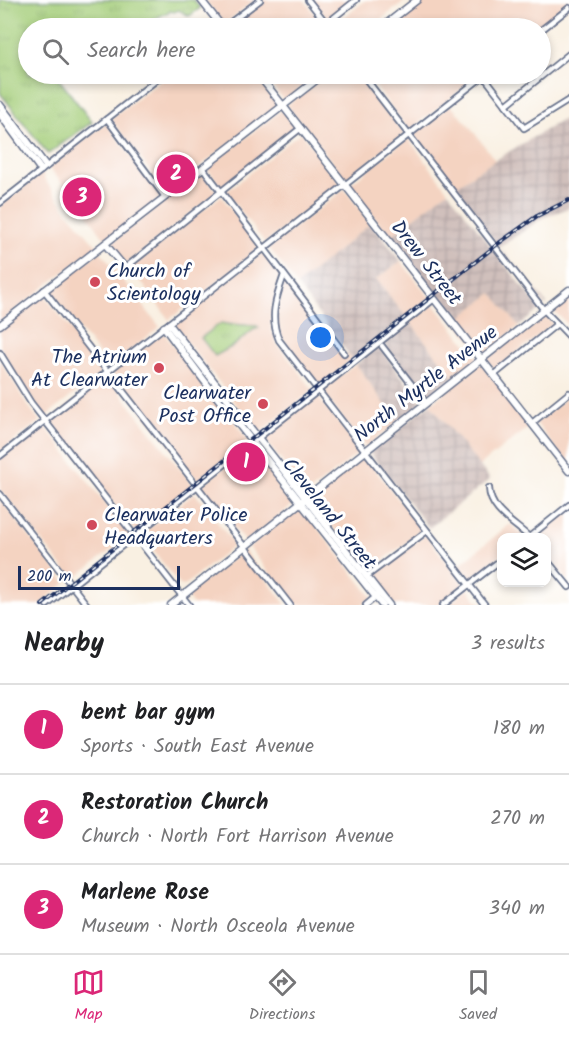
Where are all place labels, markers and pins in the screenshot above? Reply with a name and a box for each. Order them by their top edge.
pin: 2 [156,152,195,196]
pin: 3 [62,174,101,220]
place label: Church of Scientology [107,256,201,311]
marker: Church of Scientology [88,275,102,289]
place label: The Atrium At Clearwater [31,342,148,397]
marker: The Atrium At Clearwater [152,361,166,375]
place label: Clearwater Post Office [159,378,252,433]
marker: Clearwater Post Office [256,397,270,411]
pin: 1 [226,440,266,484]
place label: Clearwater Police Headquarters [104,500,248,555]
marker: Clearwater Police Headquarters [85,518,99,532]

